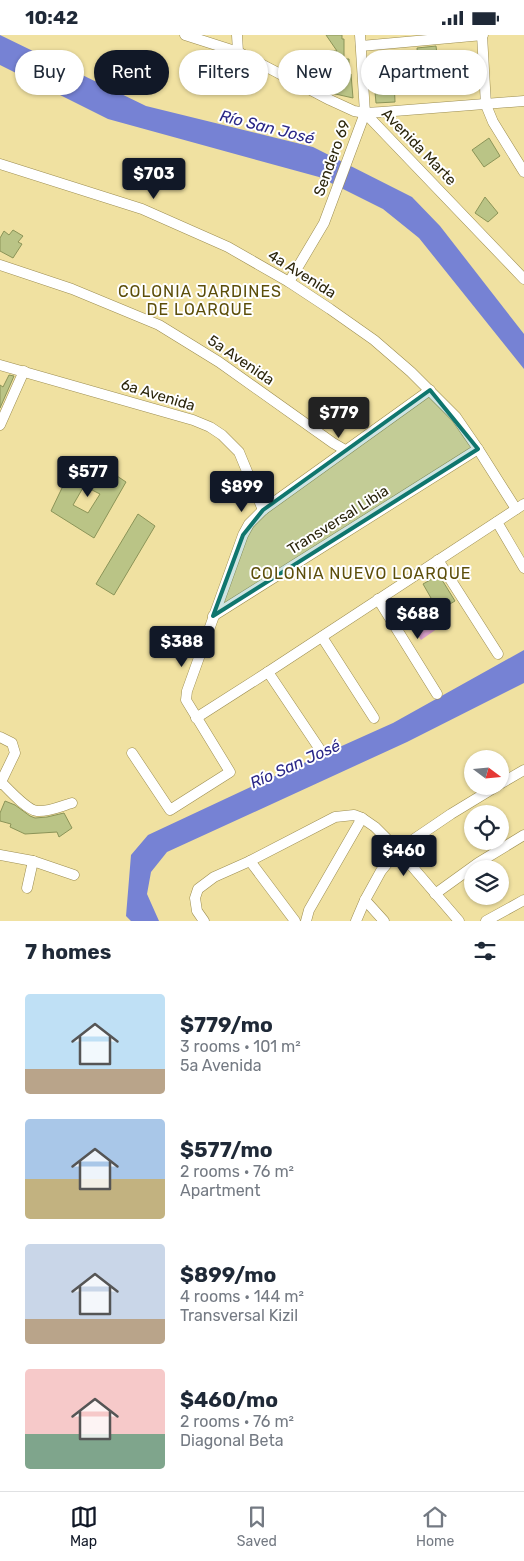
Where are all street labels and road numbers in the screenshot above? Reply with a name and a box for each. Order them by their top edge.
street label: Avenida Marte [378,105,460,189]
street label: Sendero 69 [310,117,354,199]
street label: 4a Avenida [265,246,339,302]
street label: 5a Avenida [204,331,278,389]
street label: 6a Avenida [119,375,197,415]
street label: Transversal Libia [284,482,392,558]

